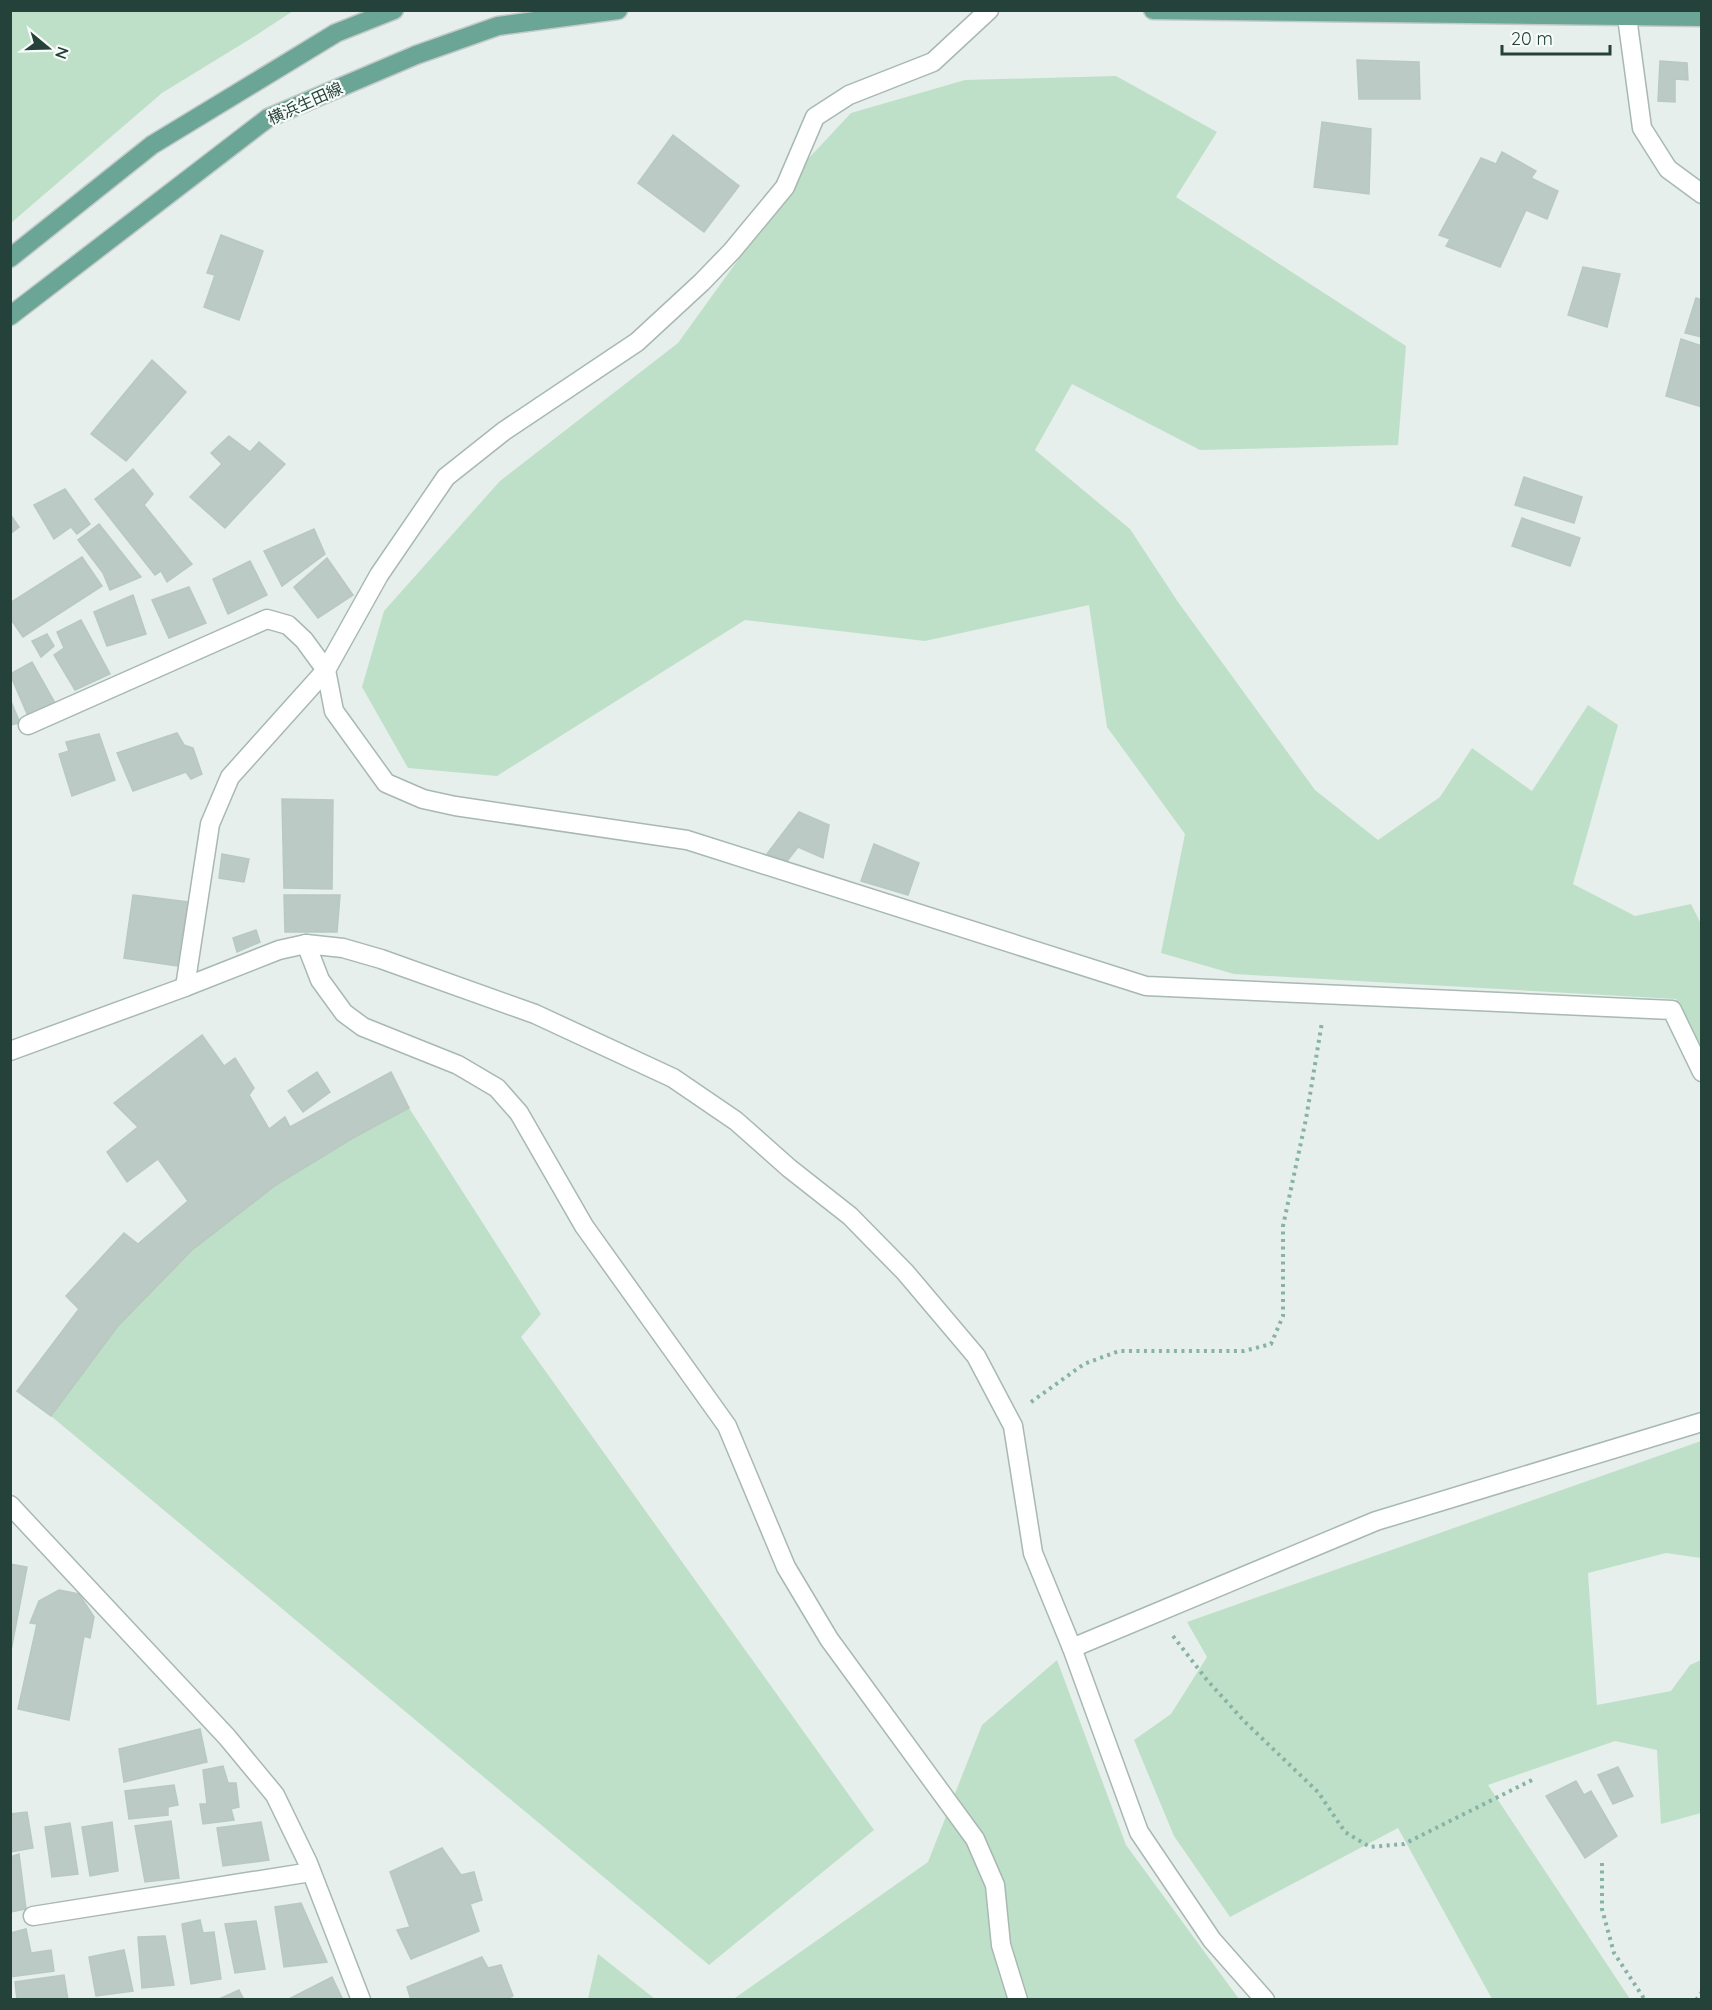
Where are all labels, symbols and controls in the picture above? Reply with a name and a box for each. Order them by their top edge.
north arrow [18,18,78,78]
scale bar [1502,18,1610,56]
text: 20 m [1511,27,1553,50]
text: N [51,44,74,62]
street label: 横浜生田線 [264,78,346,128]

